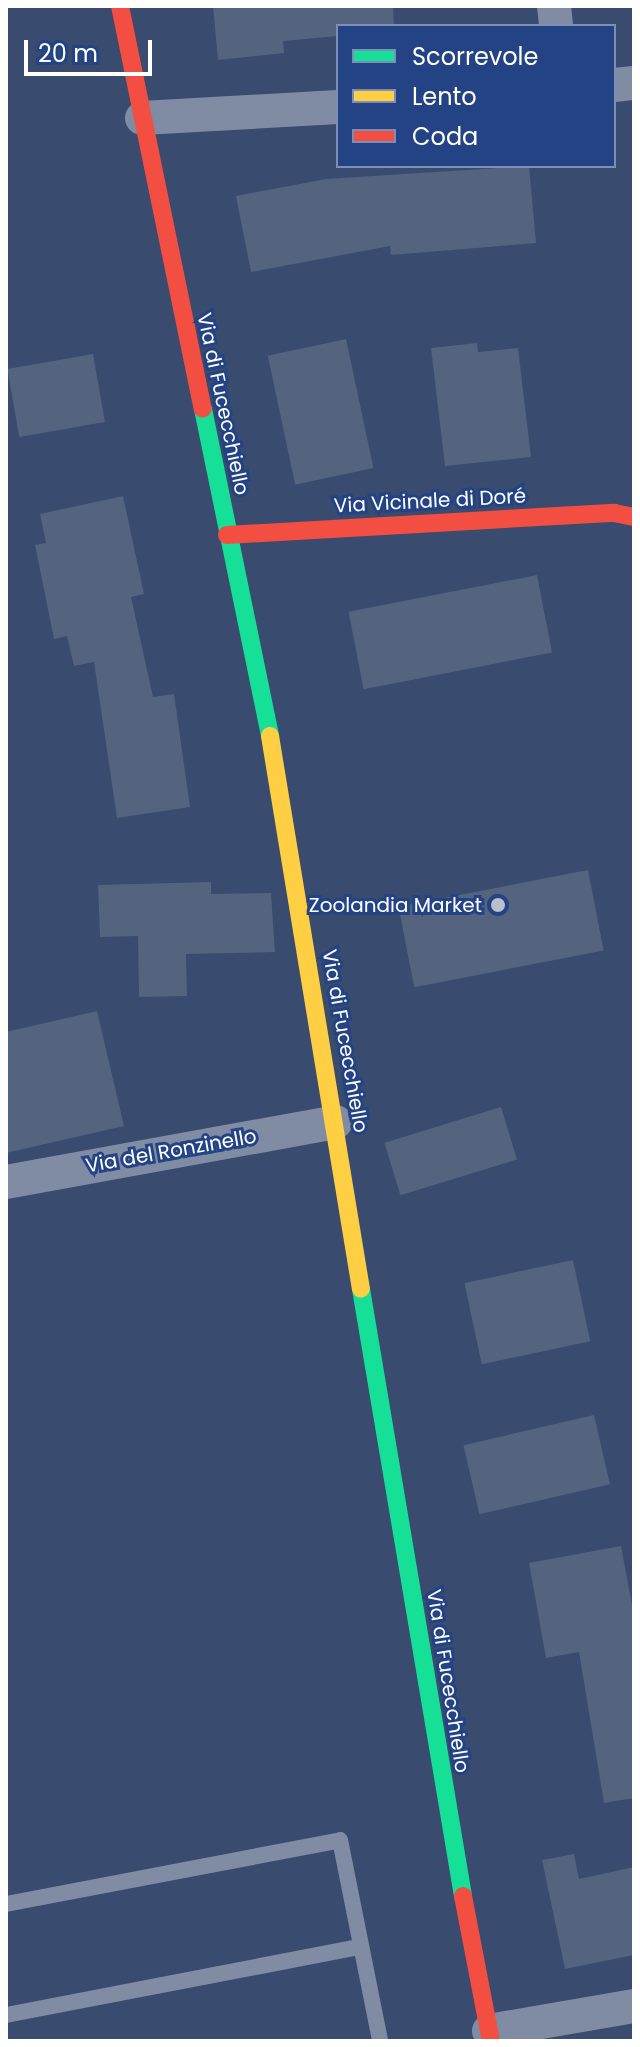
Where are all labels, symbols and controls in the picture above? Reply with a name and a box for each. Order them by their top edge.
scale bar [28,24,156,74]
legend [336,24,616,168]
text: 20 m [38,37,98,70]
text: Scorrevole [412,40,538,73]
text: Lento [412,80,477,113]
text: Coda [412,120,478,153]
street label: Via di Fucecchiello [192,311,254,497]
street label: Via Vicinale di Doré [333,484,527,518]
place label: Zoolandia Market [309,893,482,917]
marker: Zoolandia Market [489,896,507,914]
street label: Via di Fucecchiello [317,948,373,1134]
street label: Via del Ronzinello [84,1124,258,1178]
street label: Via di Fucecchiello [422,1587,474,1775]

